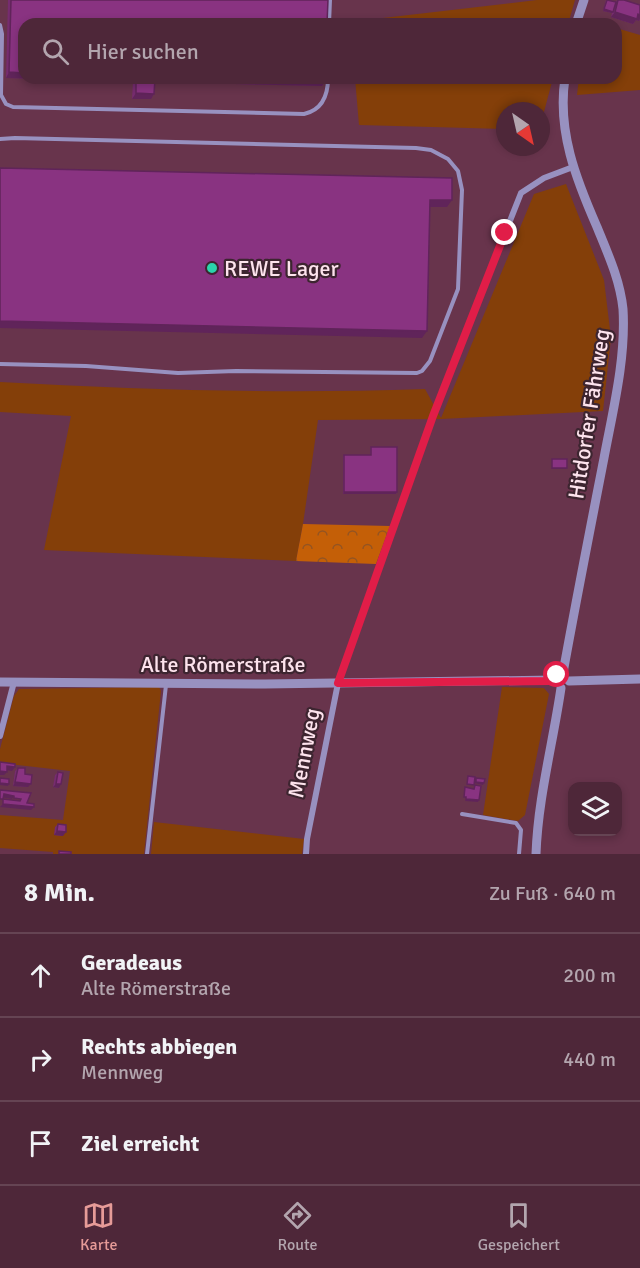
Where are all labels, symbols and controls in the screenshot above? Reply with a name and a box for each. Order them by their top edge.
search box [18,18,622,84]
icon: search [39,35,72,68]
text: Hier suchen [87,38,199,65]
north arrow [496,102,550,156]
route end [491,219,517,245]
place label: REWE Lager [224,255,339,282]
marker: REWE Lager [205,261,219,275]
street label: Hitdorfer Fährweg [562,327,616,501]
street label: Alte Römerstraße [141,651,305,678]
route start [543,661,569,687]
street label: Mennweg [282,706,326,800]
map controls [568,782,622,836]
button: layers [568,782,622,836]
text: 8 Min. [24,877,95,909]
text: Zu Fuß · 640 m [489,881,616,906]
text: Geradeaus [81,949,182,976]
icon: ahead [24,959,57,992]
text: 200 m [563,963,616,988]
text: Alte Römerstraße [81,976,231,1001]
text: Rechts abbiegen [81,1033,237,1060]
icon: right [24,1043,57,1076]
text: 440 m [563,1047,616,1072]
text: Mennweg [81,1060,163,1085]
icon: arrive [24,1127,57,1160]
text: Ziel erreicht [81,1130,199,1157]
tab: Karte [80,1199,117,1255]
tab: Route [278,1199,318,1255]
tab: Gespeichert [478,1199,560,1255]

